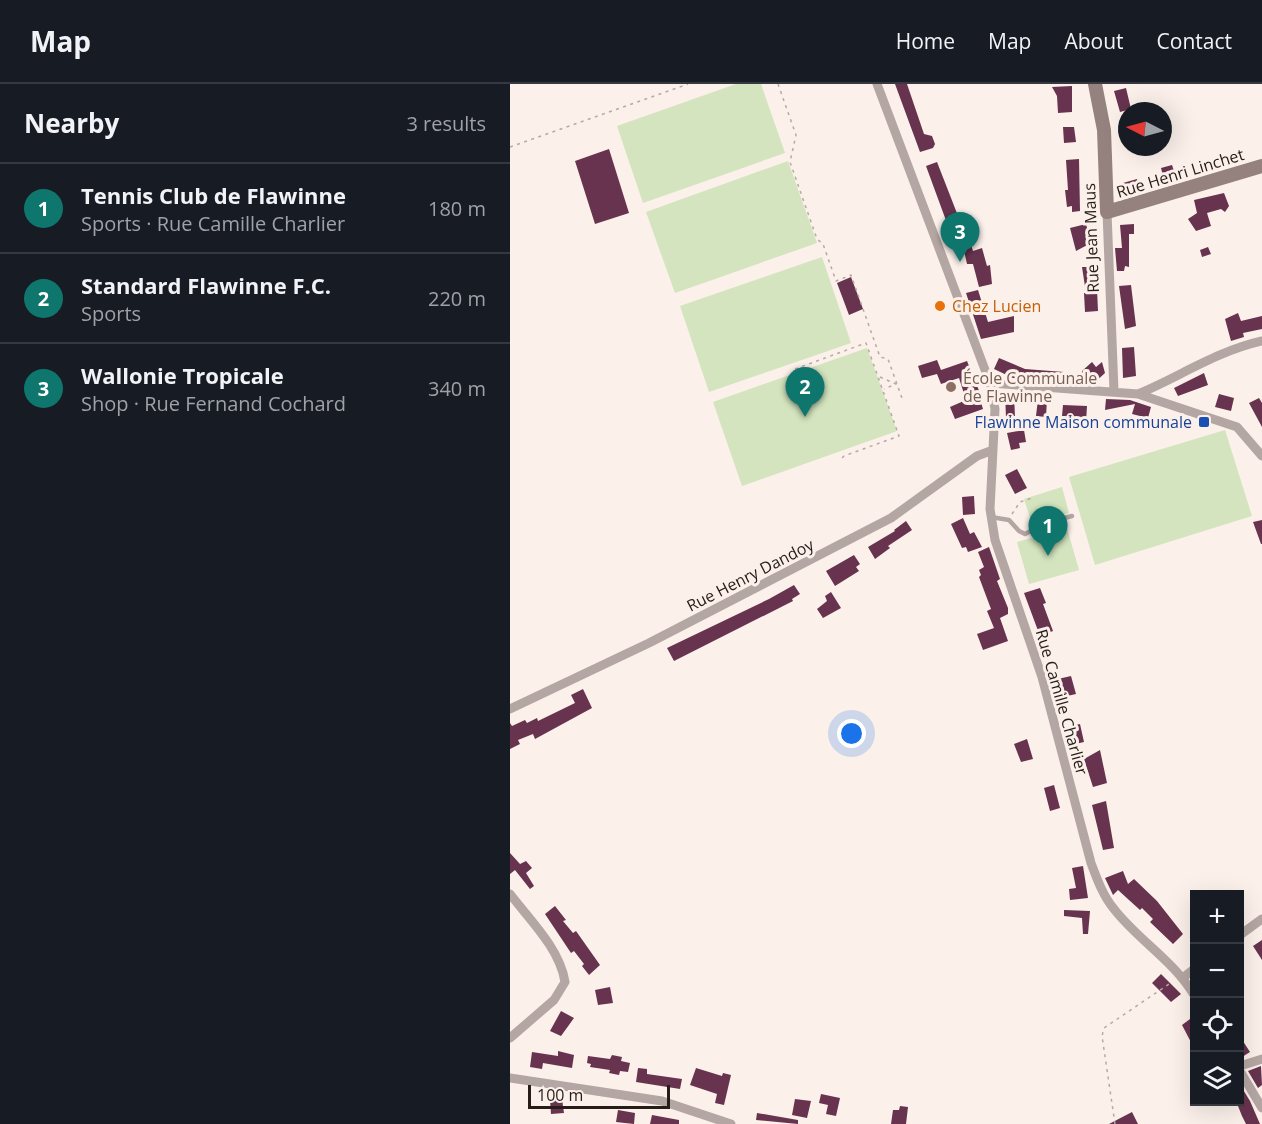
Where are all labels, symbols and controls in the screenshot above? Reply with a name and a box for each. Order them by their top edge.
text: Map [30,22,91,60]
text: Home [896,27,955,55]
text: Map [988,27,1031,55]
text: About [1064,27,1124,55]
text: Contact [1157,27,1232,55]
north arrow [1118,102,1172,156]
text: Nearby [24,105,119,141]
text: 3 results [406,110,486,137]
street label: Rue Henri Linchet [1113,143,1247,203]
text: Tennis Club de Flawinne [81,180,346,210]
street label: Rue Jean Maus [1078,183,1104,293]
text: 1 [38,195,49,222]
text: 180 m [428,195,486,222]
text: Sports · Rue Camille Charlier [81,210,345,237]
pin: 3 [940,212,980,262]
text: Standard Flawinne F.C. [81,270,331,300]
text: 2 [38,285,49,312]
text: 220 m [428,285,486,312]
place label: Chez Lucien [952,295,1041,317]
marker: Chez Lucien [933,299,947,313]
text: Sports [81,300,141,327]
text: Wallonie Tropicale [81,360,284,390]
place label: École Communale de Flawinne [963,367,1097,407]
pin: 2 [786,368,824,417]
text: 3 [38,375,49,402]
text: 340 m [428,375,486,402]
marker: École Communale de Flawinne [944,380,958,394]
text: Shop · Rue Fernand Cochard [81,390,346,417]
place label: Flawinne Maison communale [975,411,1192,433]
marker: Flawinne Maison communale [1197,415,1211,429]
pin: 1 [1028,506,1068,556]
street label: Rue Henry Dandoy [683,533,818,617]
street label: Rue Camille Charlier [1031,626,1093,778]
your location [837,719,866,748]
map controls [1190,890,1244,1106]
button: + [1190,890,1244,944]
button: − [1190,944,1244,998]
button: locate [1190,998,1244,1052]
button: layers [1190,1052,1244,1106]
scale bar [528,1082,670,1110]
text: 100 m [537,1084,583,1106]

